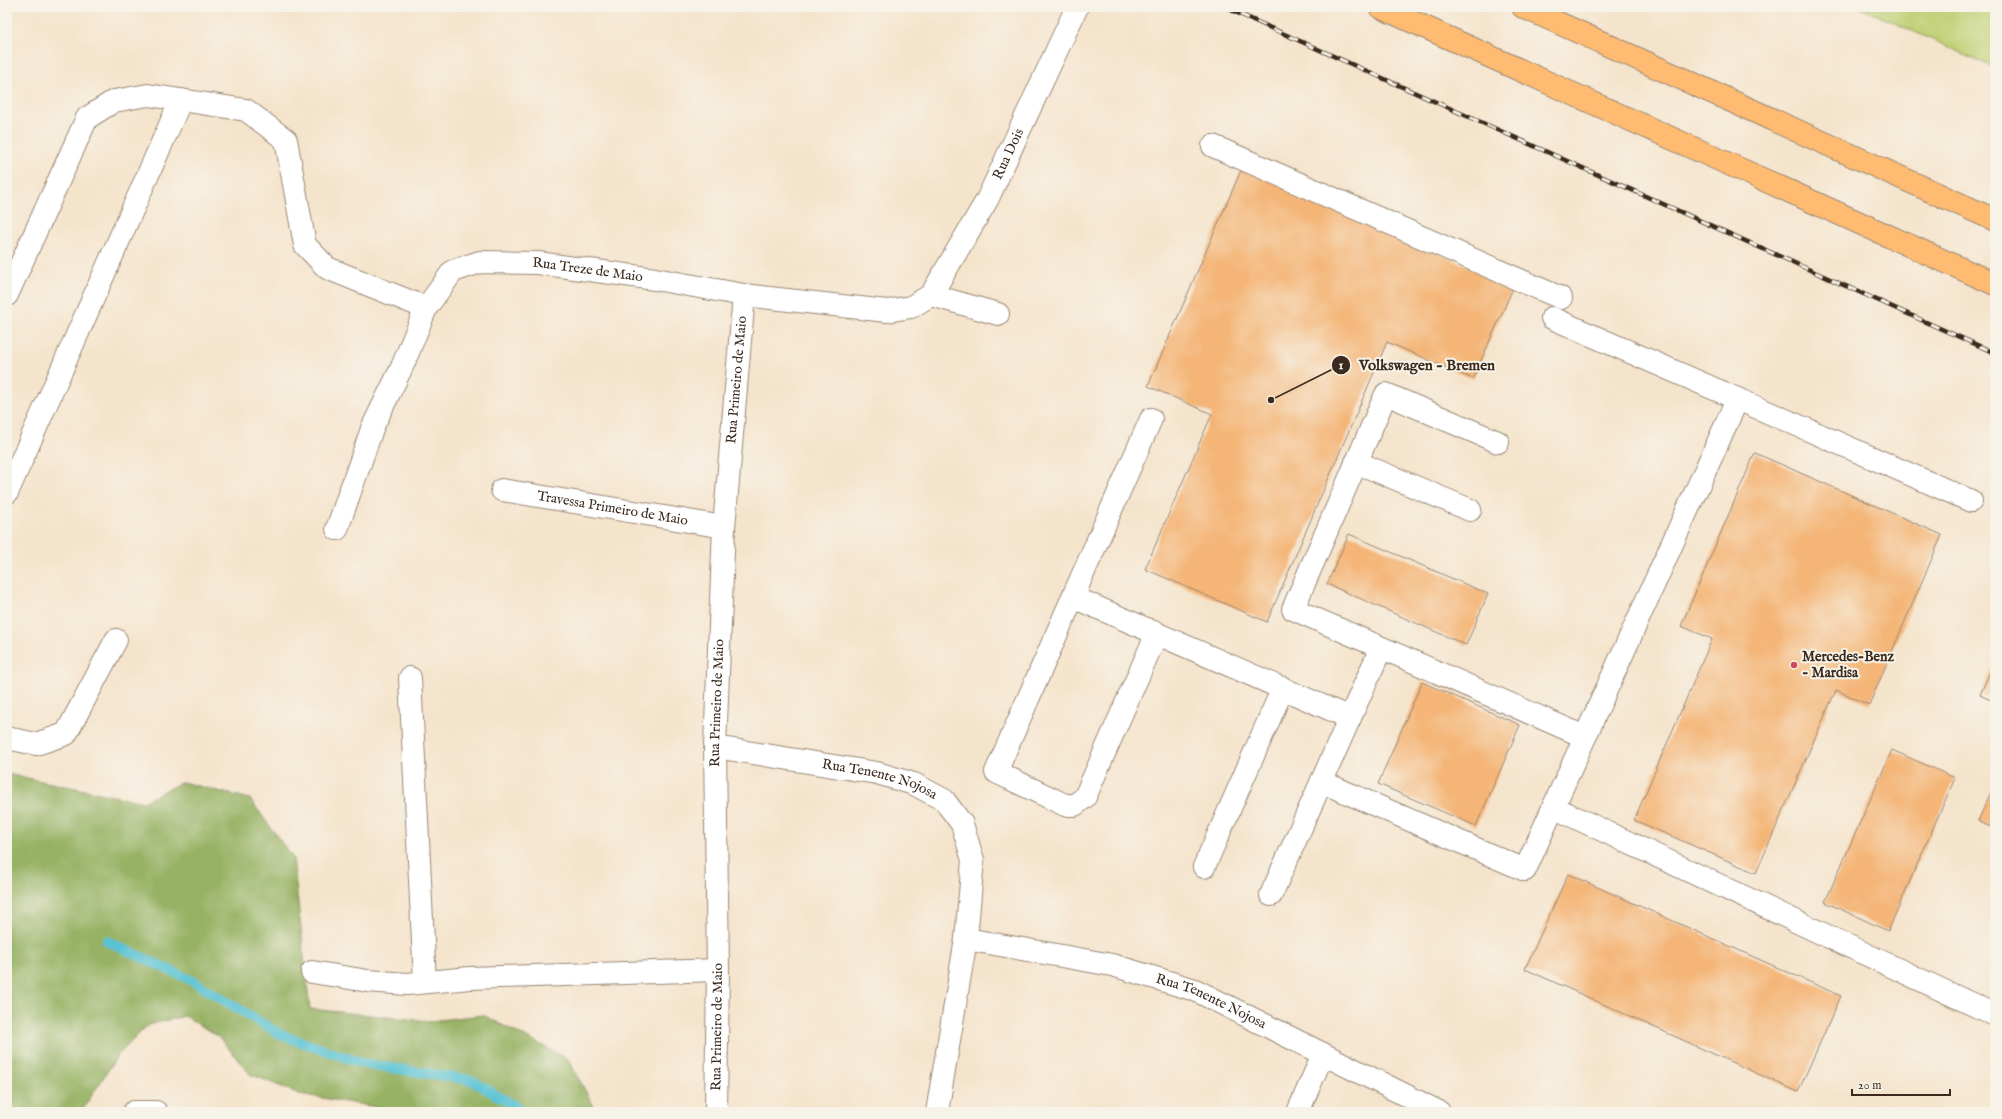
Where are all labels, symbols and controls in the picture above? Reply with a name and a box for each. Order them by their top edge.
street label: Rua Dois [989,126,1028,182]
street label: Rua Treze de Maio [532,254,644,286]
street label: Rua Primeiro de Maio [722,315,751,444]
callout: Volkswagen - Bremen [1331,351,1503,378]
text: Volkswagen - Bremen [1358,356,1495,375]
text: 1 [1339,358,1344,373]
street label: Travessa Primeiro de Maio [536,487,690,530]
street label: Rua Primeiro de Maio [706,638,728,767]
place label: Mercedes-Benz - Mardisa [1802,648,1895,682]
marker: Mercedes-Benz - Mardisa [1789,660,1799,670]
street label: Rua Tenente Nojosa [821,755,941,804]
street label: Rua Primeiro de Maio [707,962,727,1091]
street label: Rua Tenente Nojosa [1154,970,1270,1034]
scale bar [1852,1071,1950,1097]
text: 20 m [1858,1078,1881,1093]

